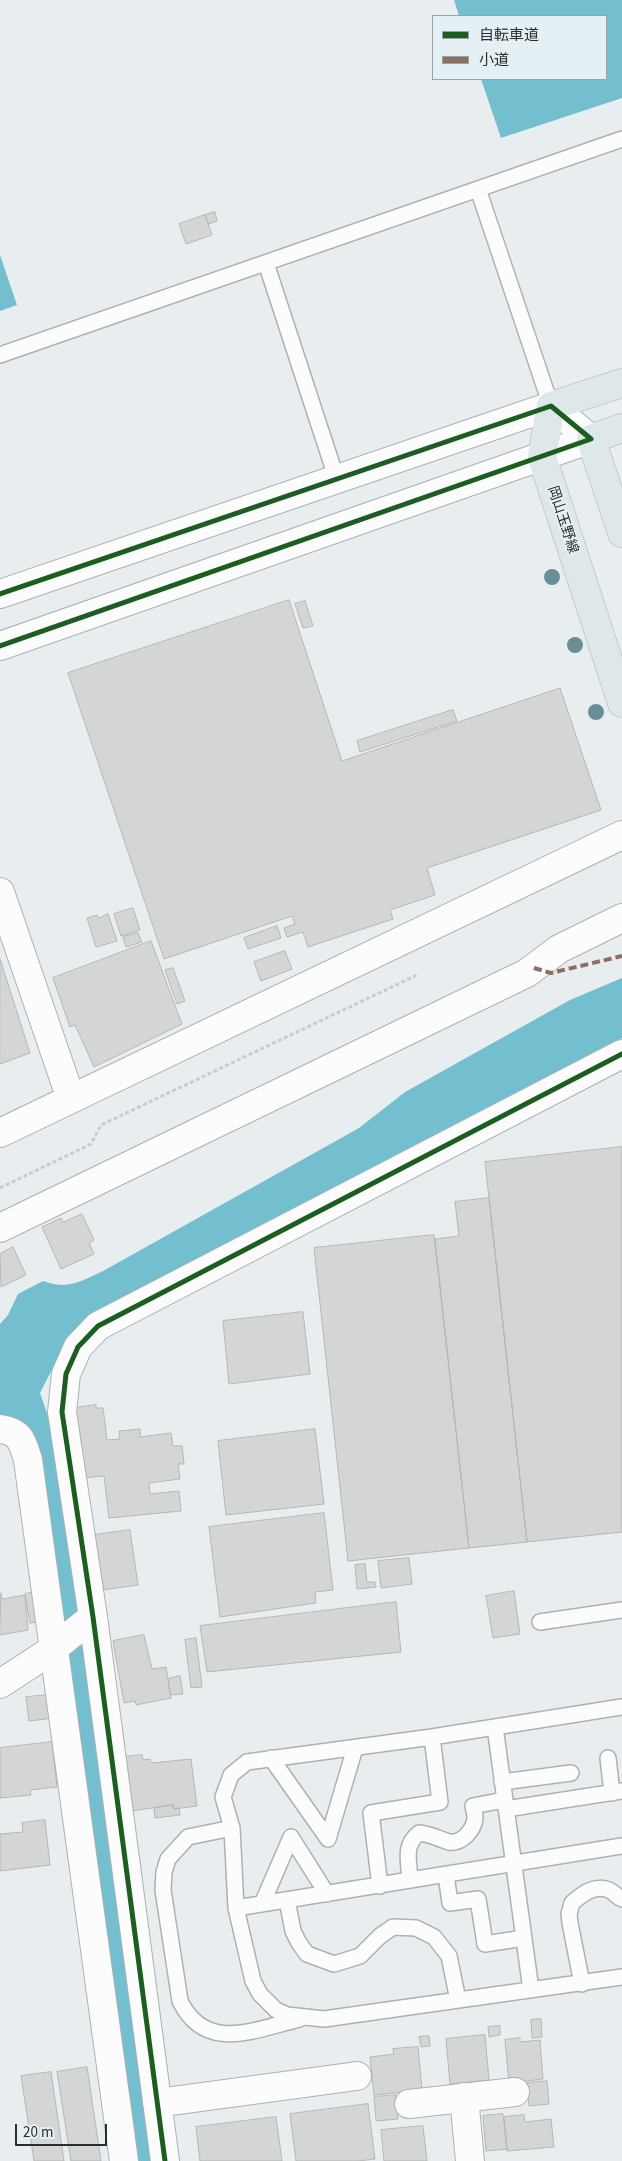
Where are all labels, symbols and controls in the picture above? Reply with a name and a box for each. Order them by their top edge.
legend [432,15,607,80]
text: 自転車道 [479,25,539,46]
text: 小道 [479,50,509,71]
street label: 岡山玉野線 [543,484,581,556]
scale bar [18,2114,110,2146]
text: 20 m [23,2122,53,2143]

